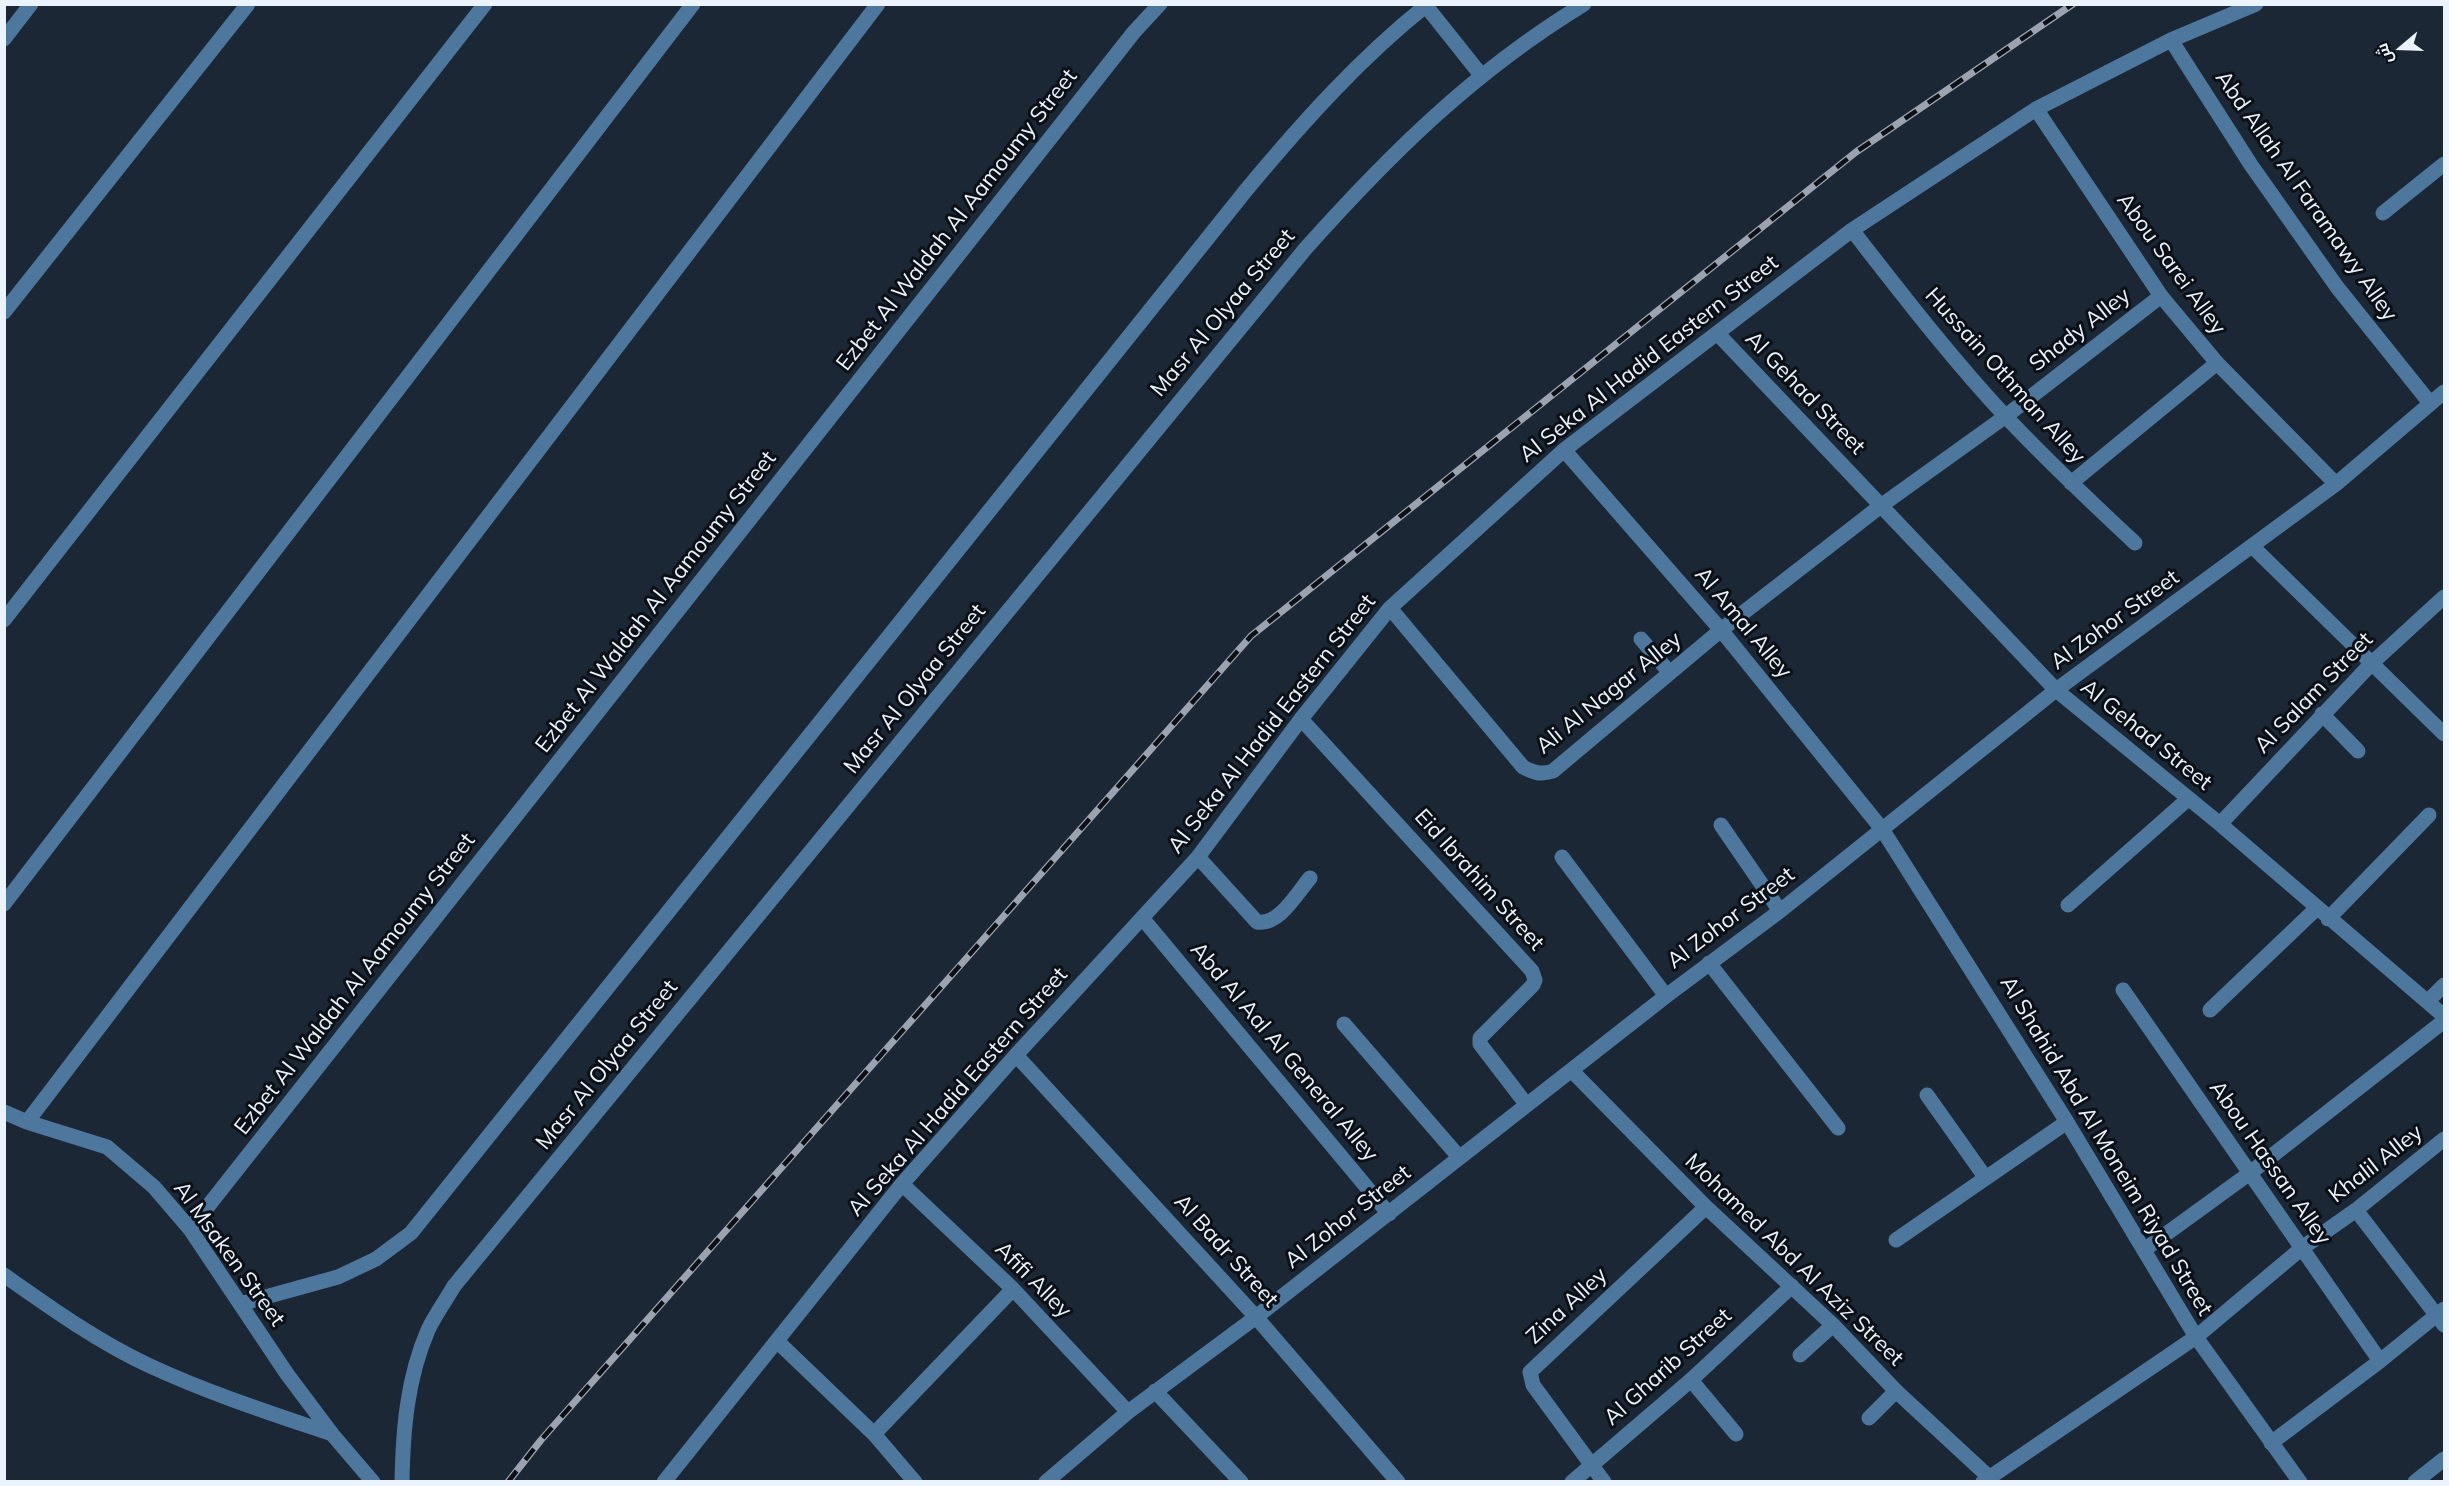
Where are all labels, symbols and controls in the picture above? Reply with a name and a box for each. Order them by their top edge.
north arrow [2371,18,2431,78]
text: ش [2371,41,2397,67]
street label: Ezbet Al Waldah Al Aamoumy Street [831,64,1083,376]
street label: Abd Allah Al Faramawy Alley [2209,66,2403,326]
street label: Abou Sarei Alley [2111,188,2231,340]
street label: Masr Al Olyaa Street [1145,224,1301,402]
street label: Al Seka Al Hadid Eastern Street [1514,250,1784,468]
street label: Shady Alley [2024,282,2136,378]
street label: Hussain Othman Alley [1919,283,2091,469]
street label: Al Gehad Street [1740,326,1870,460]
street label: Ezbet Al Waldah Al Aamoumy Street [530,446,782,758]
street label: Al Amal Alley [1689,562,1797,684]
street label: Al Zohor Street [2046,564,2184,676]
street label: Al Seka Al Hadid Eastern Street [1163,589,1381,859]
street label: Masr Al Olyaa Street [838,599,992,779]
street label: Ali Al Nagar Alley [1531,626,1687,760]
street label: Al Salam Street [2249,627,2379,759]
street label: Al Gehad Street [2075,674,2217,796]
street label: Eid Ibrahim Street [1409,804,1549,956]
street label: Ezbet Al Waldah Al Aamoumy Street [229,828,481,1140]
street label: Al Zohor Street [1662,862,1800,974]
street label: Abd Al Aal Al General Alley [1185,937,1383,1167]
street label: Al Seka Al Hadid Eastern Street [843,962,1073,1222]
street label: Al Shahid Abd Al Moneim Riyad Street [1994,972,2218,1320]
street label: Masr Al Olyaa Street [530,975,684,1155]
street label: Abou Hassan Alley [2203,1076,2337,1250]
street label: Khalil Alley [2324,1119,2428,1209]
street label: Mohamed Abd Al Aziz Street [1679,1148,1909,1372]
street label: Al Zohor Street [1280,1160,1416,1274]
street label: Al Msaken Street [168,1176,290,1332]
street label: Al Badr Street [1168,1189,1284,1313]
street label: Afifi Alley [989,1236,1077,1324]
street label: Zina Alley [1521,1262,1613,1350]
street label: Al Gharib Street [1599,1303,1737,1431]

